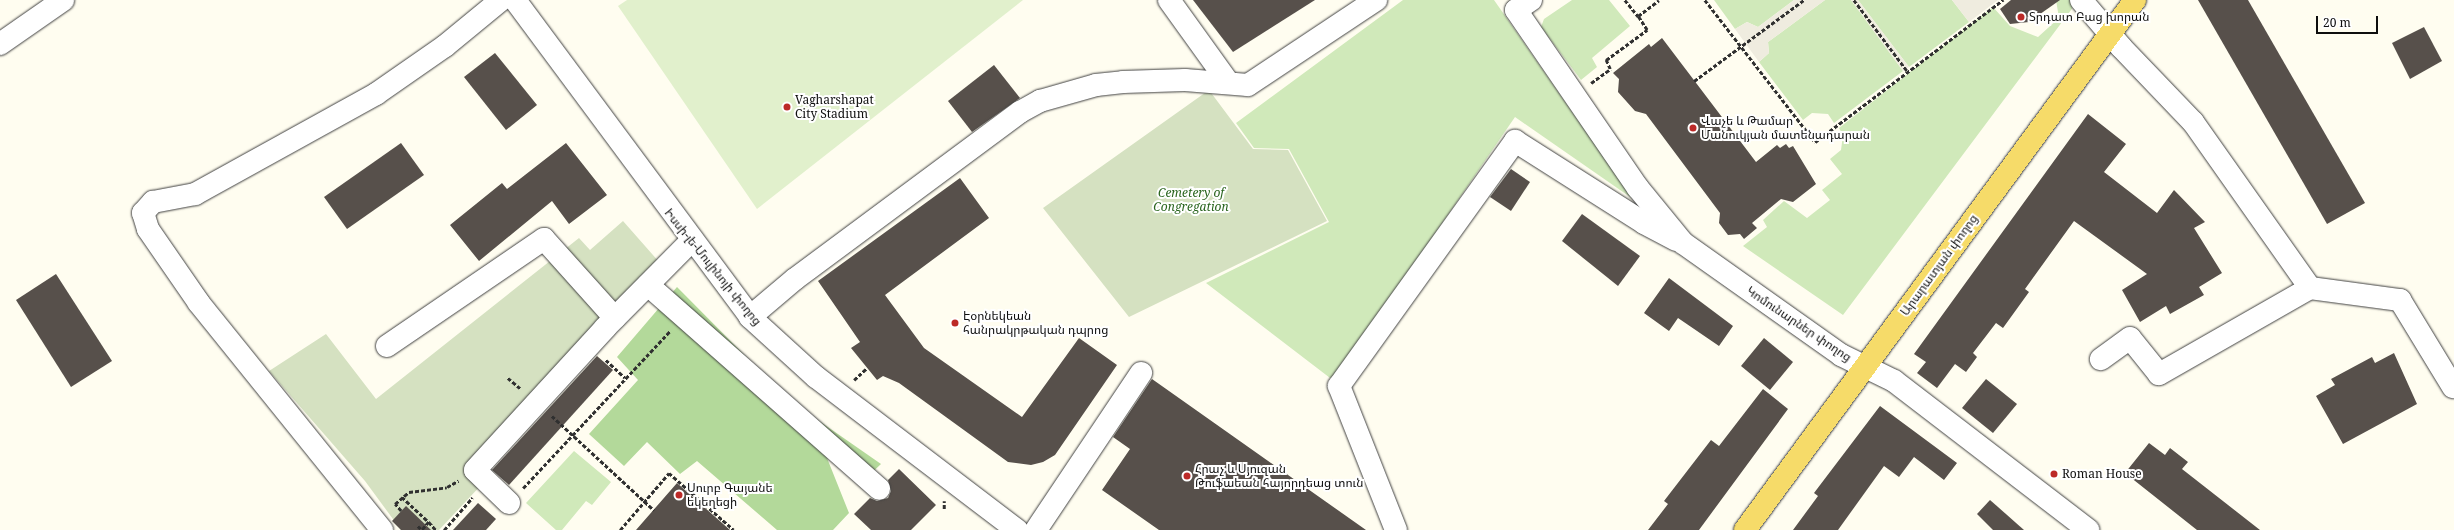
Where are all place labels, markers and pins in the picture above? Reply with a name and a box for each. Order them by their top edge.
place label: Տրդատ Բաց խորան [2029,10,2149,24]
marker: Տրդատ Բաց խորան [2016,12,2026,22]
place label: Vagharshapat City Stadium [795,93,874,121]
marker: Vagharshapat City Stadium [782,102,792,112]
place label: Վաչե և Թամար Մանուկյան մատենադարան [1701,114,1870,142]
marker: Վաչե և Թամար Մանուկյան մատենադարան [1688,123,1698,133]
place label: Էօրնեկեան հանրակրթական դպրոց [963,309,1108,337]
marker: Էօրնեկեան հանրակրթական դպրոց [950,318,960,328]
place label: Հրաչ և Սյուզան Թուֆաեան հայորդեաց տուն [1195,462,1364,490]
place label: Roman House [2062,467,2142,481]
marker: Roman House [2049,469,2059,479]
marker: Հրաչ և Սյուզան Թուֆաեան հայորդեաց տուն [1182,471,1192,481]
place label: Սուրբ Գայանե եկեղեցի [687,481,773,509]
marker: Սուրբ Գայանե եկեղեցի [674,490,684,500]

